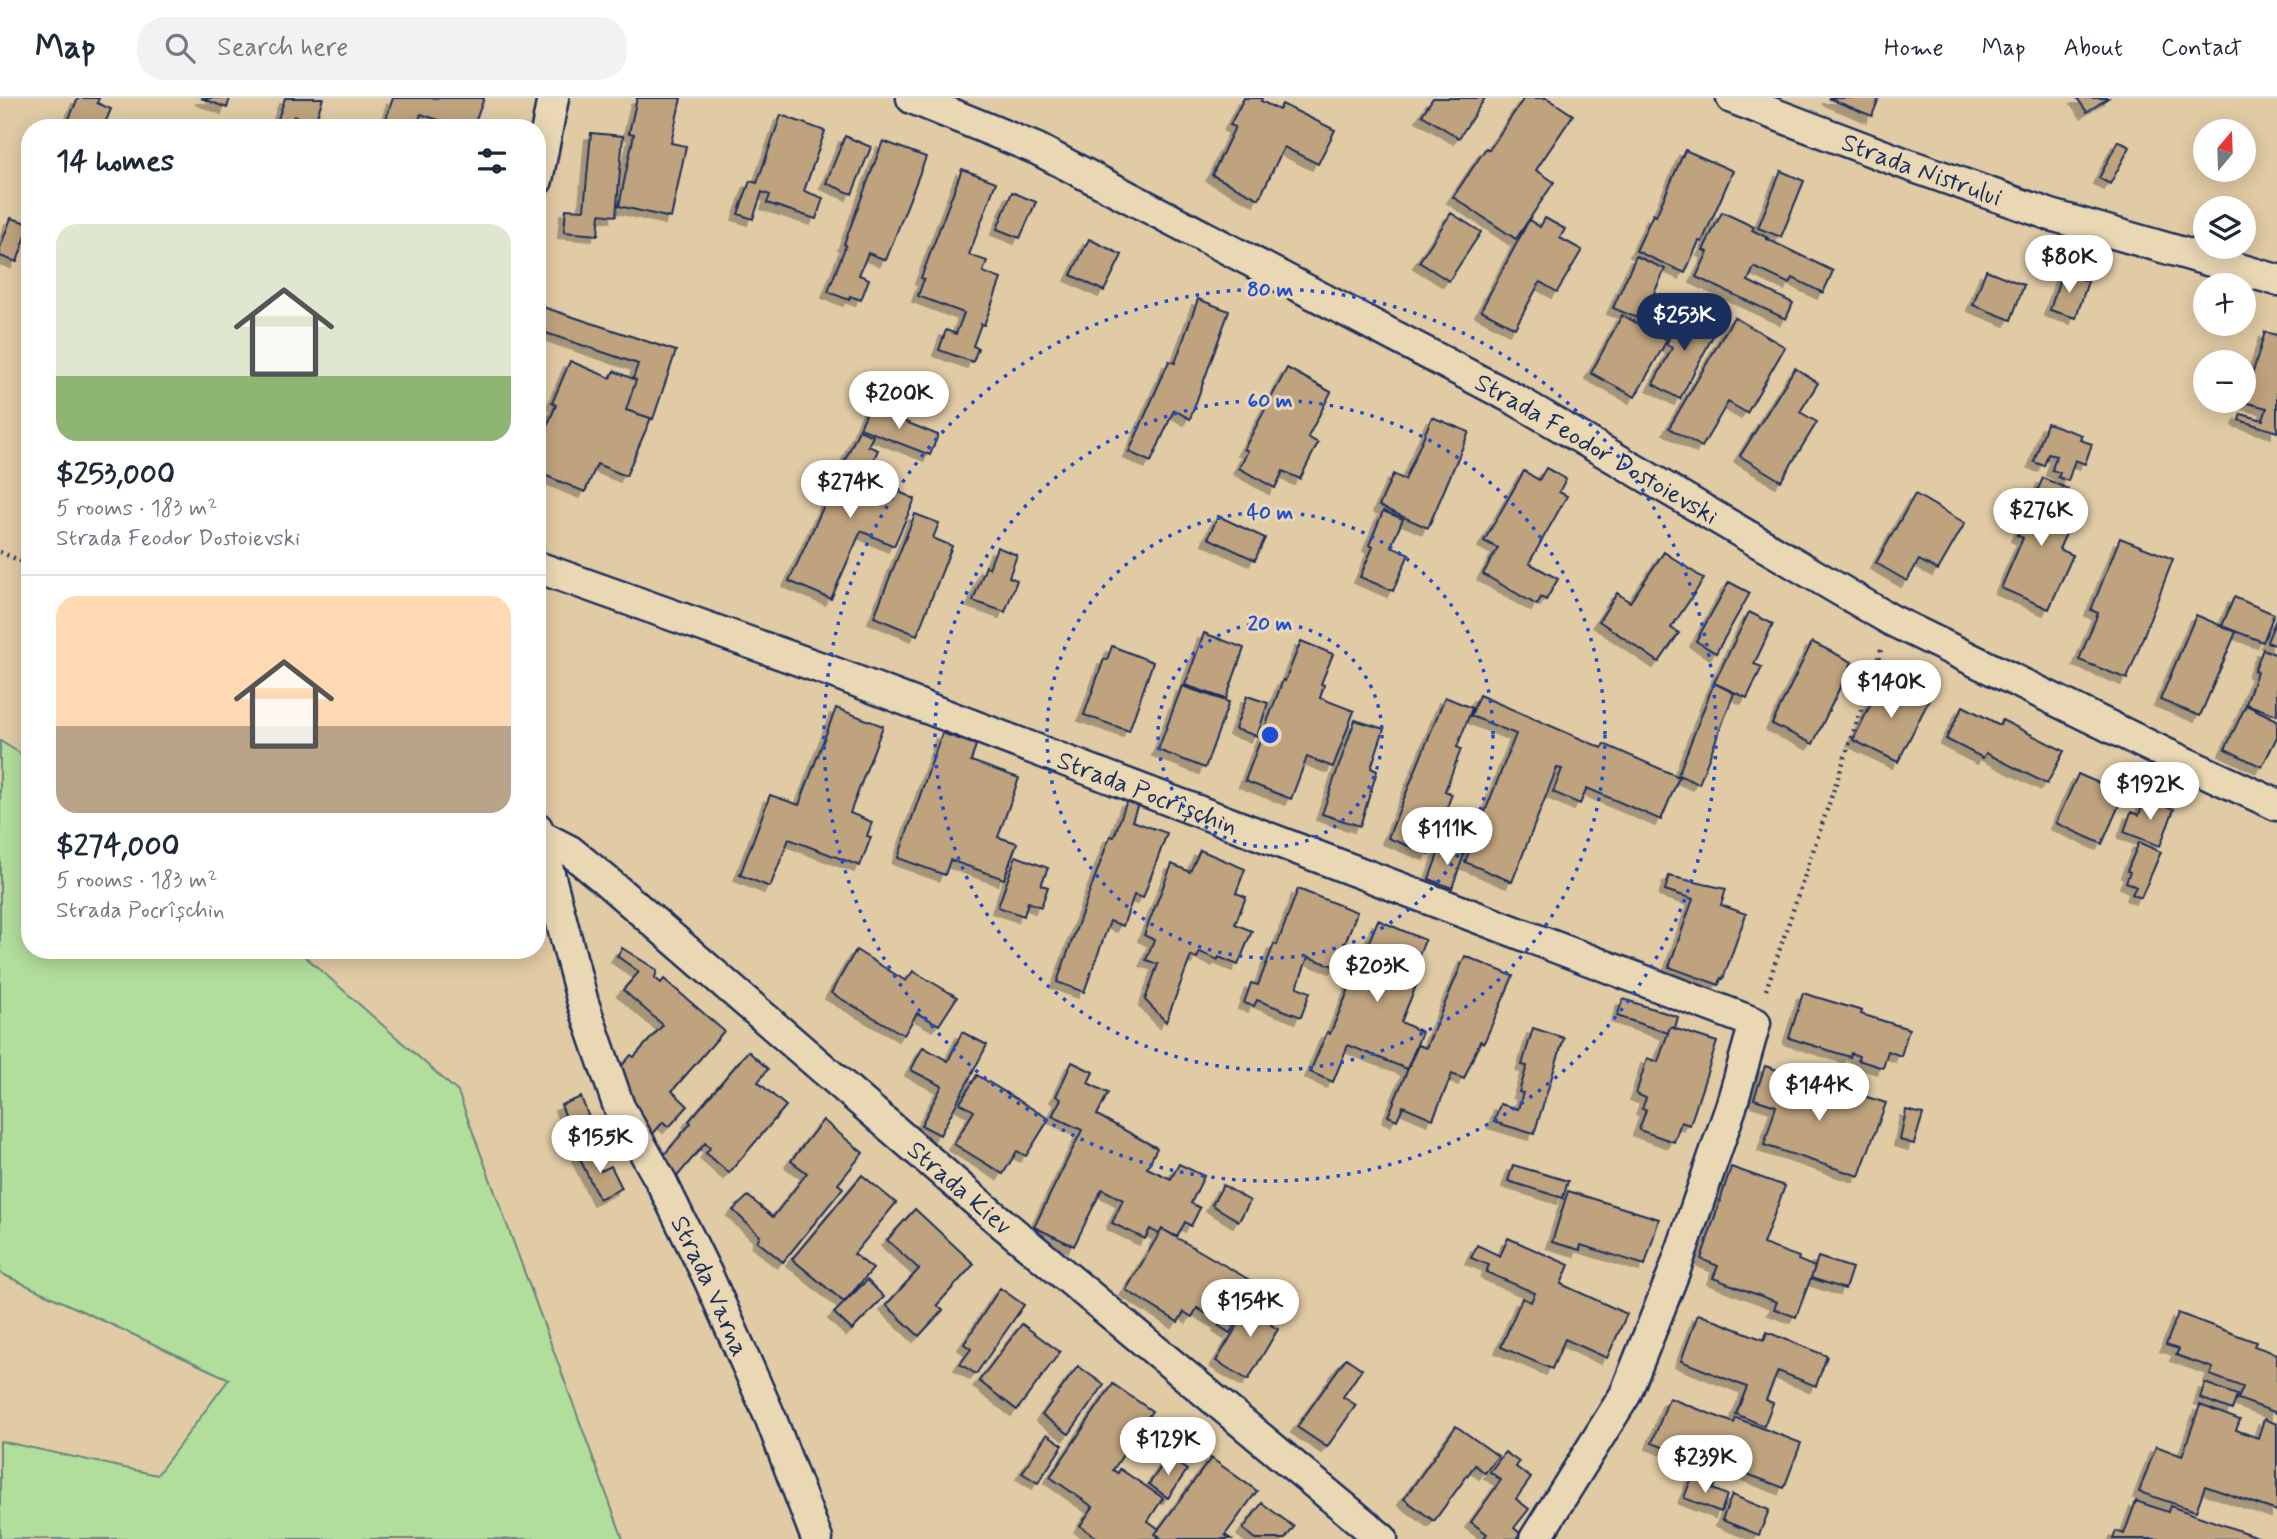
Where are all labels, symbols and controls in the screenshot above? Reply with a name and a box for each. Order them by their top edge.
search box [137,17,627,80]
text: Map [35,26,95,70]
icon: search [161,29,199,67]
text: Search here [217,31,348,65]
text: Home [1884,33,1944,64]
text: Map [1982,33,2026,64]
text: About [2064,33,2123,64]
text: Contact [2161,33,2242,64]
north arrow [2193,119,2256,182]
map controls [2193,119,2256,413]
street label: Strada Nistrului [1836,126,2006,215]
text: 14 homes [56,142,174,181]
icon: filters [473,142,511,180]
button: layers [2193,196,2256,259]
pin: $80K [2028,236,2110,295]
text: $80K [2041,243,2097,273]
icon: home [221,269,347,395]
button: + [2193,273,2256,336]
text: 80 m [1247,276,1293,304]
pin: $253K [1635,294,1733,353]
text: $253K [1653,301,1715,331]
button: − [2193,350,2256,413]
street label: Strada Feodor Dostoievski [1468,366,1724,534]
pin: $200K [850,372,948,431]
text: $200K [865,379,933,409]
text: 60 m [1247,387,1293,415]
text: $253,000 [56,455,175,494]
pin: $274K [801,460,899,520]
text: $274K [817,468,883,498]
pin: $276K [1992,489,2090,548]
text: 5 rooms · 183 m² [56,494,217,524]
text: $276K [2009,496,2073,526]
text: 40 m [1247,499,1294,527]
text: Strada Feodor Dostoievski [56,524,300,554]
text: 20 m [1248,610,1293,638]
icon: home [221,641,347,767]
pin: $140K [1842,660,1940,720]
text: $140K [1857,668,1925,698]
centre of rings [1258,723,1282,747]
street label: Strada Pocrîșchin [1052,744,1242,844]
pin: $192K [2101,762,2199,822]
text: $192K [2116,770,2184,800]
pin: $111K [1398,808,1496,867]
text: $111K [1418,815,1476,845]
text: $274,000 [56,827,180,866]
text: 5 rooms · 183 m² [56,866,217,896]
text: Strada Pocrîșchin [56,896,225,926]
pin: $203K [1328,944,1426,1004]
text: $203K [1345,952,1409,982]
pin: $144K [1770,1063,1868,1123]
text: $144K [1785,1071,1853,1101]
pin: $155K [551,1116,649,1175]
text: $155K [567,1123,633,1153]
street label: Strada Kiev [899,1134,1019,1244]
street label: Strada Varna [662,1211,756,1362]
pin: $154K [1201,1280,1299,1339]
text: $154K [1217,1287,1283,1317]
pin: $129K [1119,1418,1217,1477]
text: $129K [1136,1425,1200,1455]
pin: $239K [1656,1436,1754,1495]
text: $239K [1674,1443,1736,1473]

